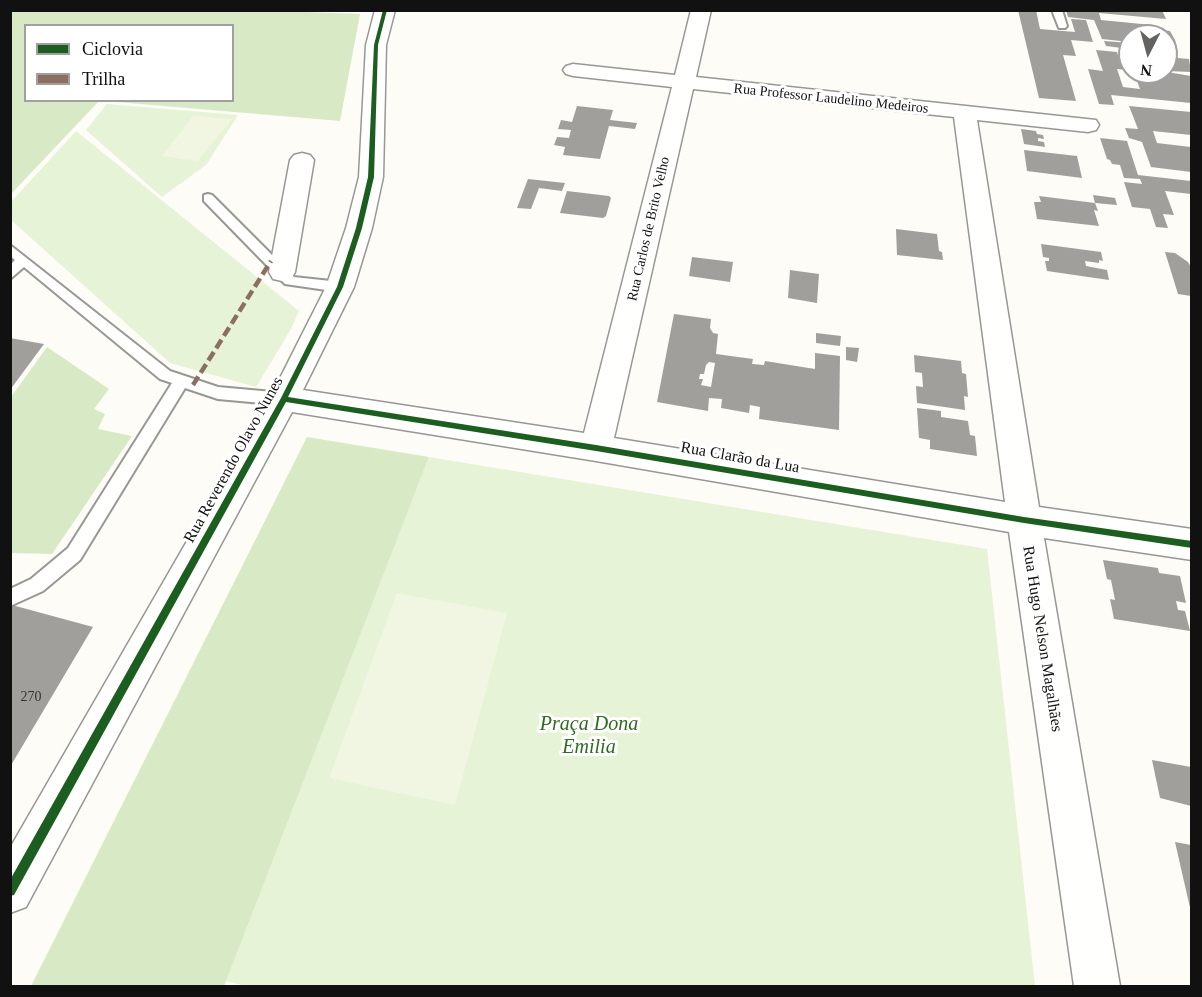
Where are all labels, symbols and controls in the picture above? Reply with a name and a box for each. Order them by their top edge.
legend [24,24,234,102]
north arrow [1118,24,1178,84]
text: Ciclovia [82,39,143,59]
text: N [1140,61,1153,79]
text: Trilha [82,69,125,89]
street label: Rua Professor Laudelino Medeiros [733,80,929,118]
street label: Rua Carlos de Brito Velho [624,155,674,303]
street label: Rua Reverendo Olavo Nunes [180,374,288,546]
street label: Rua Clarão da Lua [679,438,801,478]
street label: Rua Hugo Nelson Magalhães [1018,545,1066,733]
house number: 270 [20,689,42,705]
park label: Praça Dona Emilia [540,713,638,760]

